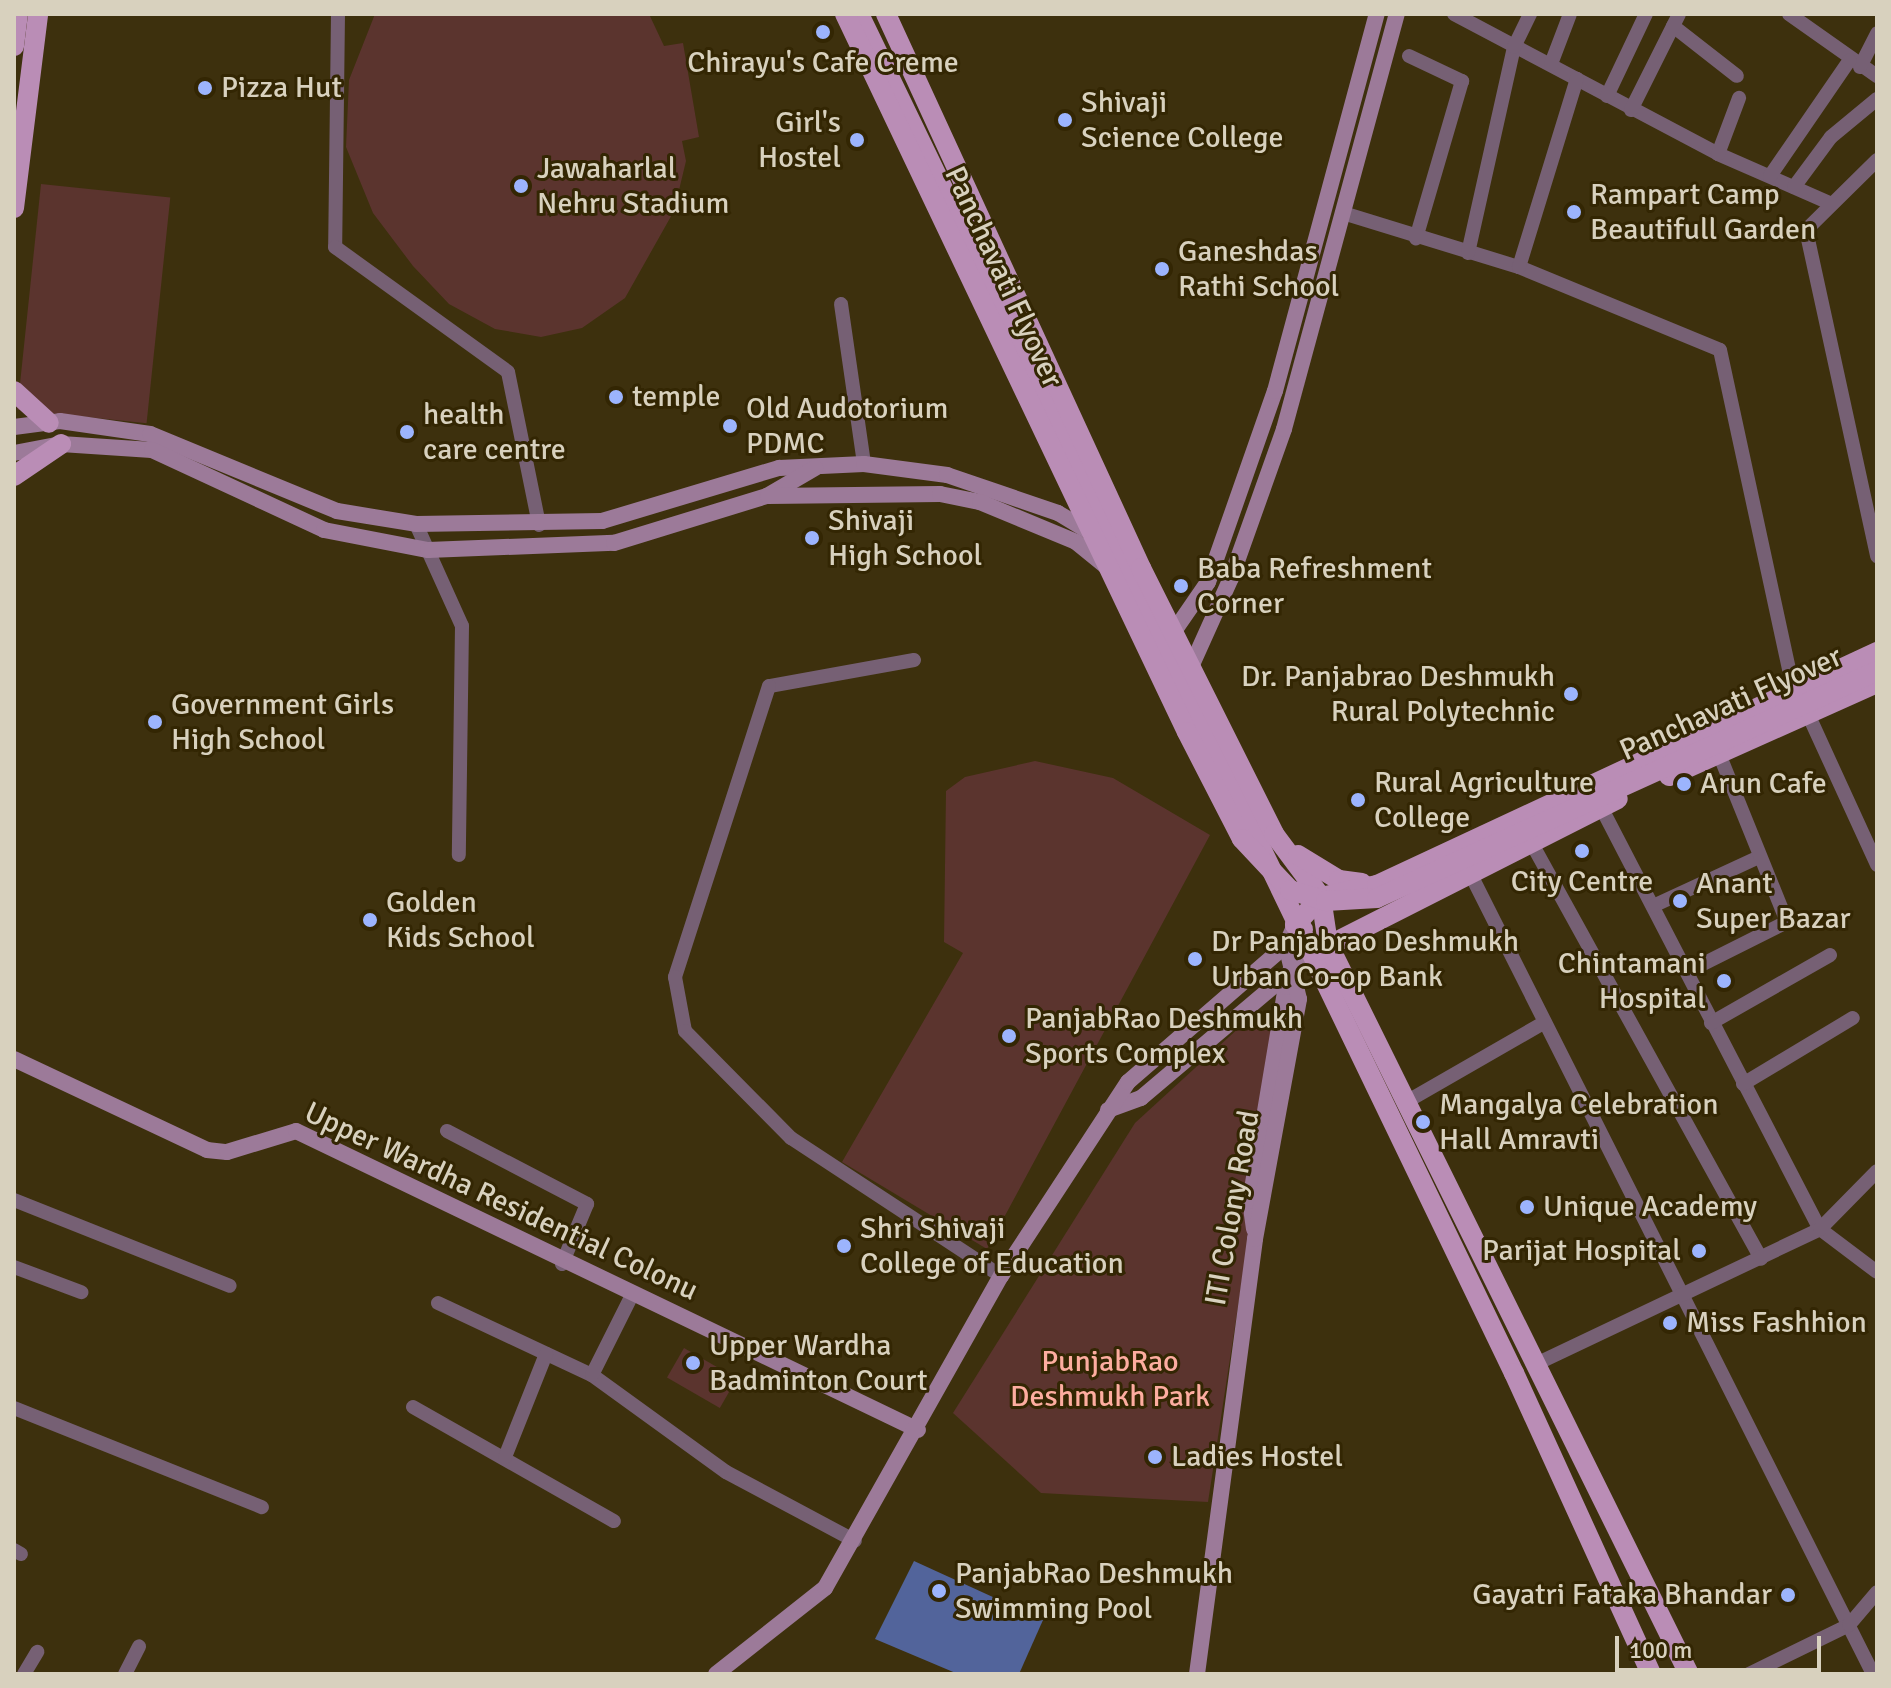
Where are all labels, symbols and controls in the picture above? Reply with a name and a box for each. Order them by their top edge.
marker: Chirayu's Cafe Creme [814,23,832,41]
place label: Chirayu's Cafe Creme [687,45,959,81]
place label: Pizza Hut [221,70,342,106]
marker: Pizza Hut [196,79,214,97]
place label: Shivaji Science College [1081,85,1284,156]
place label: Girl's Hostel [758,105,841,176]
marker: Shivaji Science College [1056,111,1074,129]
marker: Girl's Hostel [848,131,866,149]
place label: Jawaharlal Nehru Stadium [537,151,729,222]
street label: Panchavati Flyover [936,161,1070,393]
marker: Jawaharlal Nehru Stadium [512,177,530,195]
place label: Rampart Camp Beautifull Garden [1590,177,1816,248]
marker: Rampart Camp Beautifull Garden [1565,203,1583,221]
place label: Ganeshdas Rathi School [1178,234,1339,304]
marker: Ganeshdas Rathi School [1153,260,1171,278]
place label: temple [632,379,721,415]
marker: temple [607,388,625,406]
place label: Old Audotorium PDMC [746,391,948,462]
place label: health care centre [423,397,566,468]
marker: Old Audotorium PDMC [721,417,739,435]
marker: health care centre [398,423,416,441]
place label: Shivaji High School [828,503,982,574]
marker: Shivaji High School [803,529,821,547]
place label: Baba Refreshment Corner [1197,551,1432,622]
marker: Baba Refreshment Corner [1172,577,1190,595]
street label: Panchavati Flyover [1614,639,1848,769]
place label: Dr. Panjabrao Deshmukh Rural Polytechnic [1241,659,1555,730]
marker: Dr. Panjabrao Deshmukh Rural Polytechnic [1562,685,1580,703]
place label: Government Girls High School [171,687,394,758]
marker: Government Girls High School [146,713,164,731]
place label: Rural Agriculture College [1374,765,1594,836]
place label: Arun Cafe [1700,766,1827,802]
marker: Arun Cafe [1675,775,1693,793]
marker: Rural Agriculture College [1349,791,1367,809]
marker: City Centre [1573,842,1591,860]
place label: City Centre [1511,864,1653,900]
place label: Anant Super Bazar [1696,866,1851,936]
place label: Golden Kids School [386,885,535,956]
marker: Anant Super Bazar [1671,892,1689,910]
marker: Golden Kids School [361,911,379,929]
place label: Dr Panjabrao Deshmukh Urban Co-op Bank [1211,924,1519,994]
place label: Chintamani Hospital [1558,946,1706,1016]
marker: Dr Panjabrao Deshmukh Urban Co-op Bank [1186,950,1204,968]
marker: Chintamani Hospital [1713,970,1735,992]
place label: PanjabRao Deshmukh Sports Complex [1025,1001,1303,1072]
marker: PanjabRao Deshmukh Sports Complex [1000,1027,1018,1045]
place label: Mangalya Celebration Hall Amravti [1439,1087,1719,1158]
street label: Upper Wardha Residential Colonu [299,1095,703,1309]
street label: ITI Colony Road [1198,1108,1268,1308]
marker: Mangalya Celebration Hall Amravti [1414,1113,1432,1131]
place label: Unique Academy [1543,1189,1757,1225]
marker: Unique Academy [1518,1198,1536,1216]
place label: Shri Shivaji College of Education [860,1211,1124,1282]
place label: Parijat Hospital [1482,1233,1681,1269]
marker: Shri Shivaji College of Education [835,1237,853,1255]
marker: Parijat Hospital [1688,1240,1710,1262]
place label: Miss Fashhion [1686,1305,1867,1341]
marker: Miss Fashhion [1661,1314,1679,1332]
place label: Upper Wardha Badminton Court [709,1328,927,1398]
park label: PunjabRao Deshmukh Park [1010,1344,1210,1414]
marker: Upper Wardha Badminton Court [684,1354,702,1372]
place label: Ladies Hostel [1171,1439,1343,1475]
marker: Ladies Hostel [1146,1448,1164,1466]
place label: PanjabRao Deshmukh Swimming Pool [955,1556,1233,1626]
place label: Gayatri Fataka Bhandar [1472,1577,1772,1613]
marker: PanjabRao Deshmukh Swimming Pool [930,1582,948,1600]
marker: Gayatri Fataka Bhandar [1779,1586,1797,1604]
scale bar [1619,1620,1825,1670]
text: 100 m [1629,1635,1692,1665]

